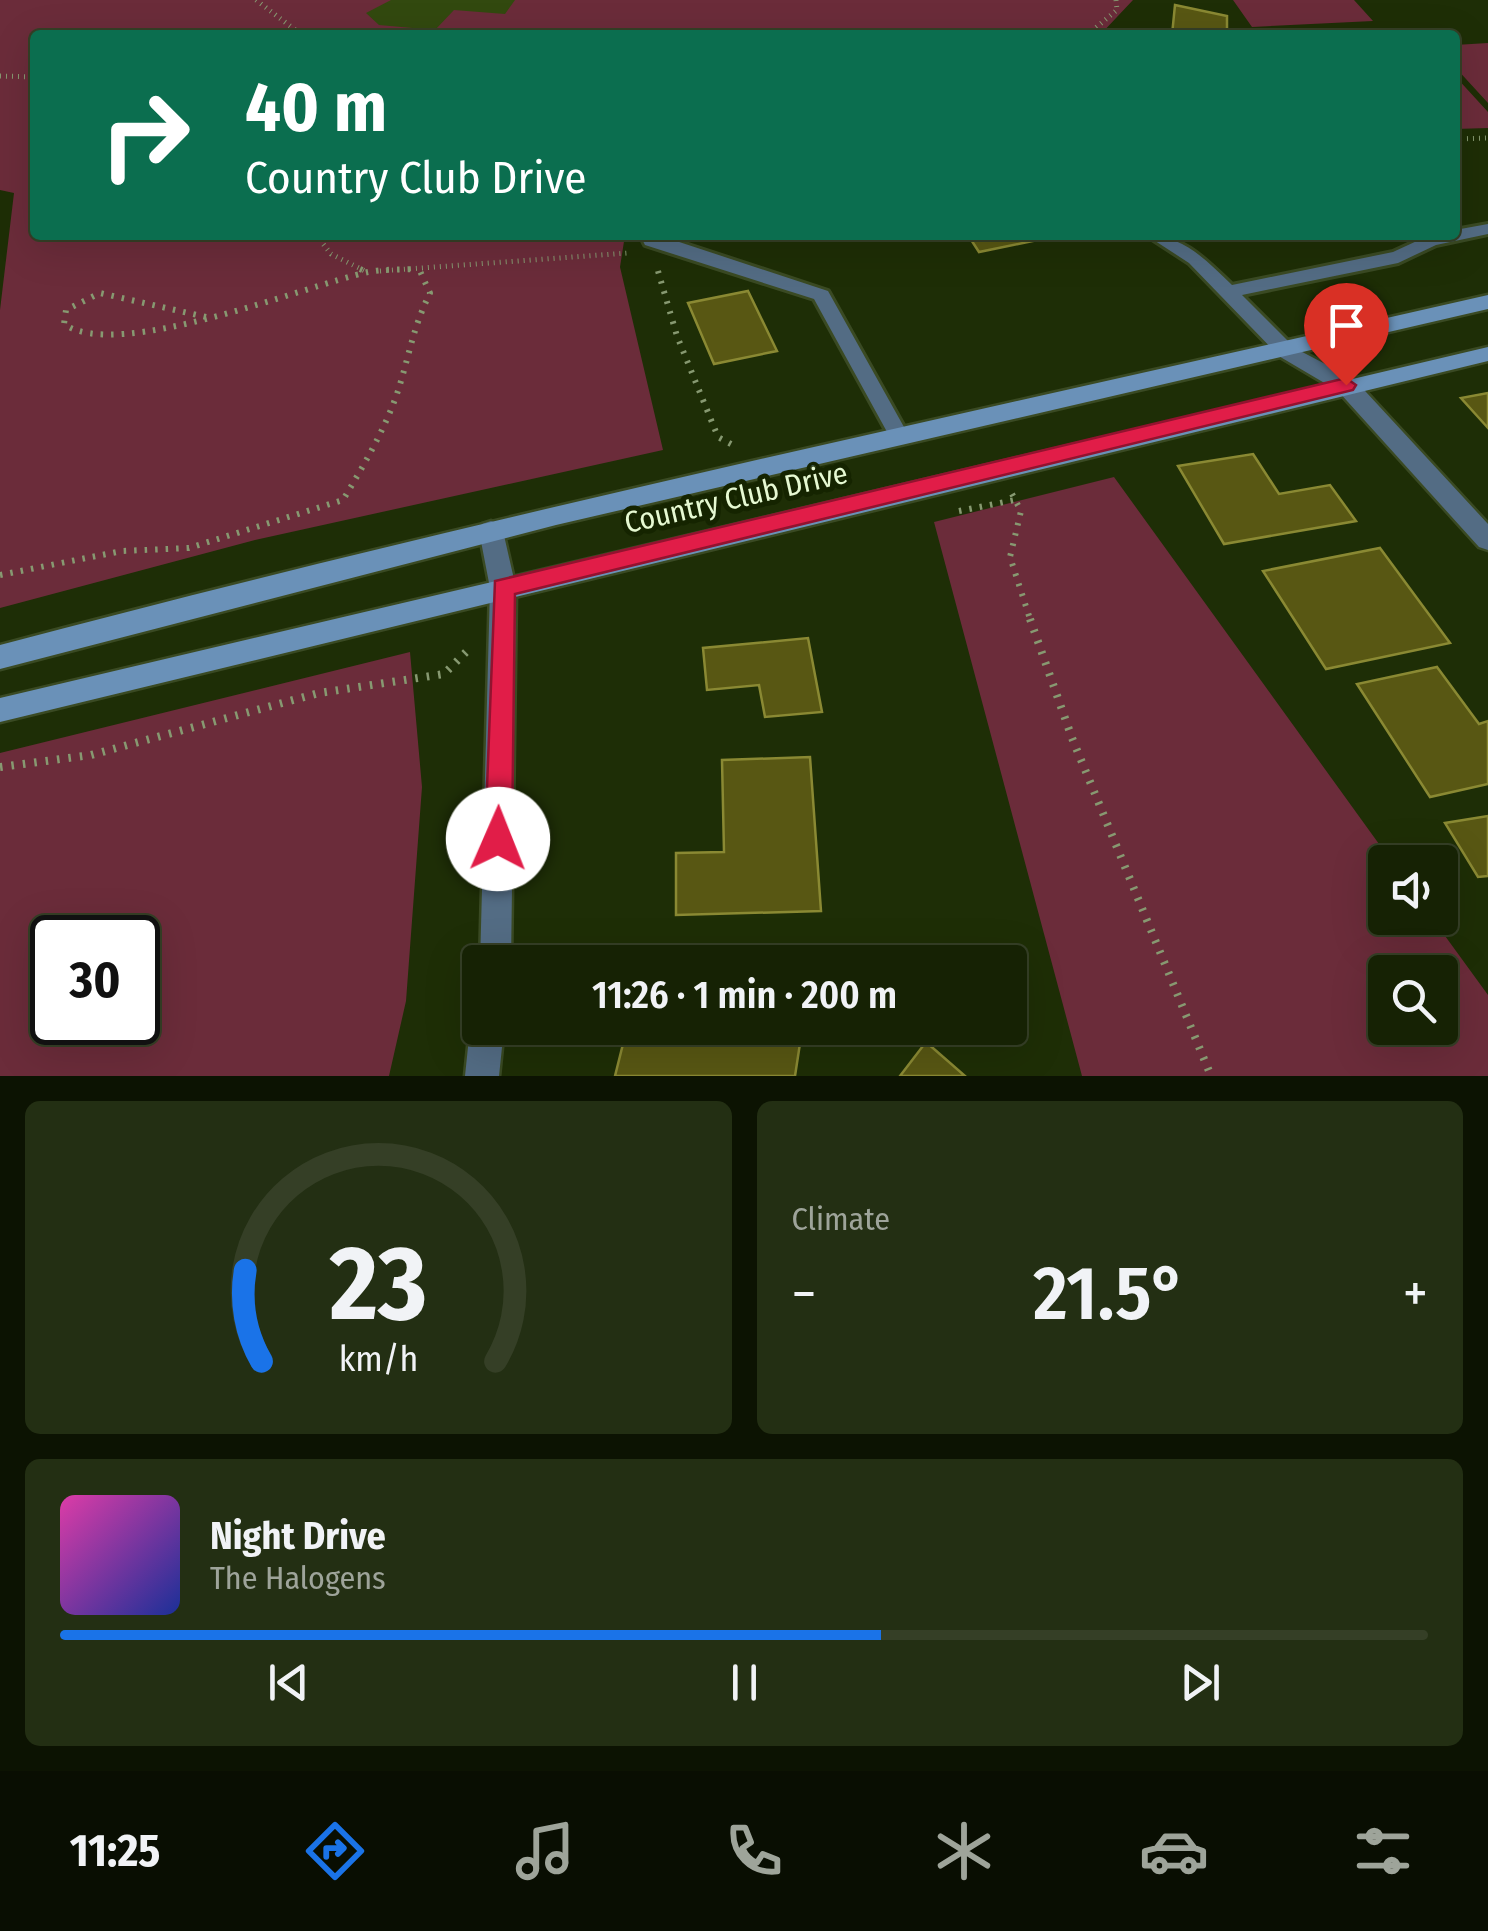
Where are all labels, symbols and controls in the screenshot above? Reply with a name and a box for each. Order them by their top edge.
text: 40 m [245,66,387,150]
icon: right [80,70,210,200]
text: Country Club Drive [245,151,587,205]
pin [1304,283,1389,386]
icon: arrive [1319,298,1374,353]
street label: Country Club Drive [621,455,851,541]
position arrow [446,787,550,891]
map controls [1368,845,1458,1045]
button: sound [1368,845,1458,935]
speed limit sign: 30 [30,915,160,1045]
button: search [1368,955,1458,1045]
text: 11:26 · 1 min · 200 m [592,972,897,1018]
text: Climate [792,1200,890,1238]
text: 23 [329,1222,427,1347]
text: 21.5° [1033,1249,1186,1339]
text: − [792,1261,816,1327]
text: + [1403,1261,1428,1327]
text: km/h [338,1338,418,1380]
text: Night Drive [210,1513,386,1559]
text: The Halogens [210,1559,386,1597]
icon: previous [261,1655,316,1710]
icon: pause [717,1655,772,1710]
icon: next [1173,1655,1228,1710]
icon: directions [300,1816,370,1886]
icon: music [510,1816,580,1886]
icon: phone [719,1816,789,1886]
icon: climate [929,1816,999,1886]
icon: car [1139,1816,1209,1886]
icon: filters [1348,1816,1418,1886]
text: 11:25 [70,1824,160,1878]

